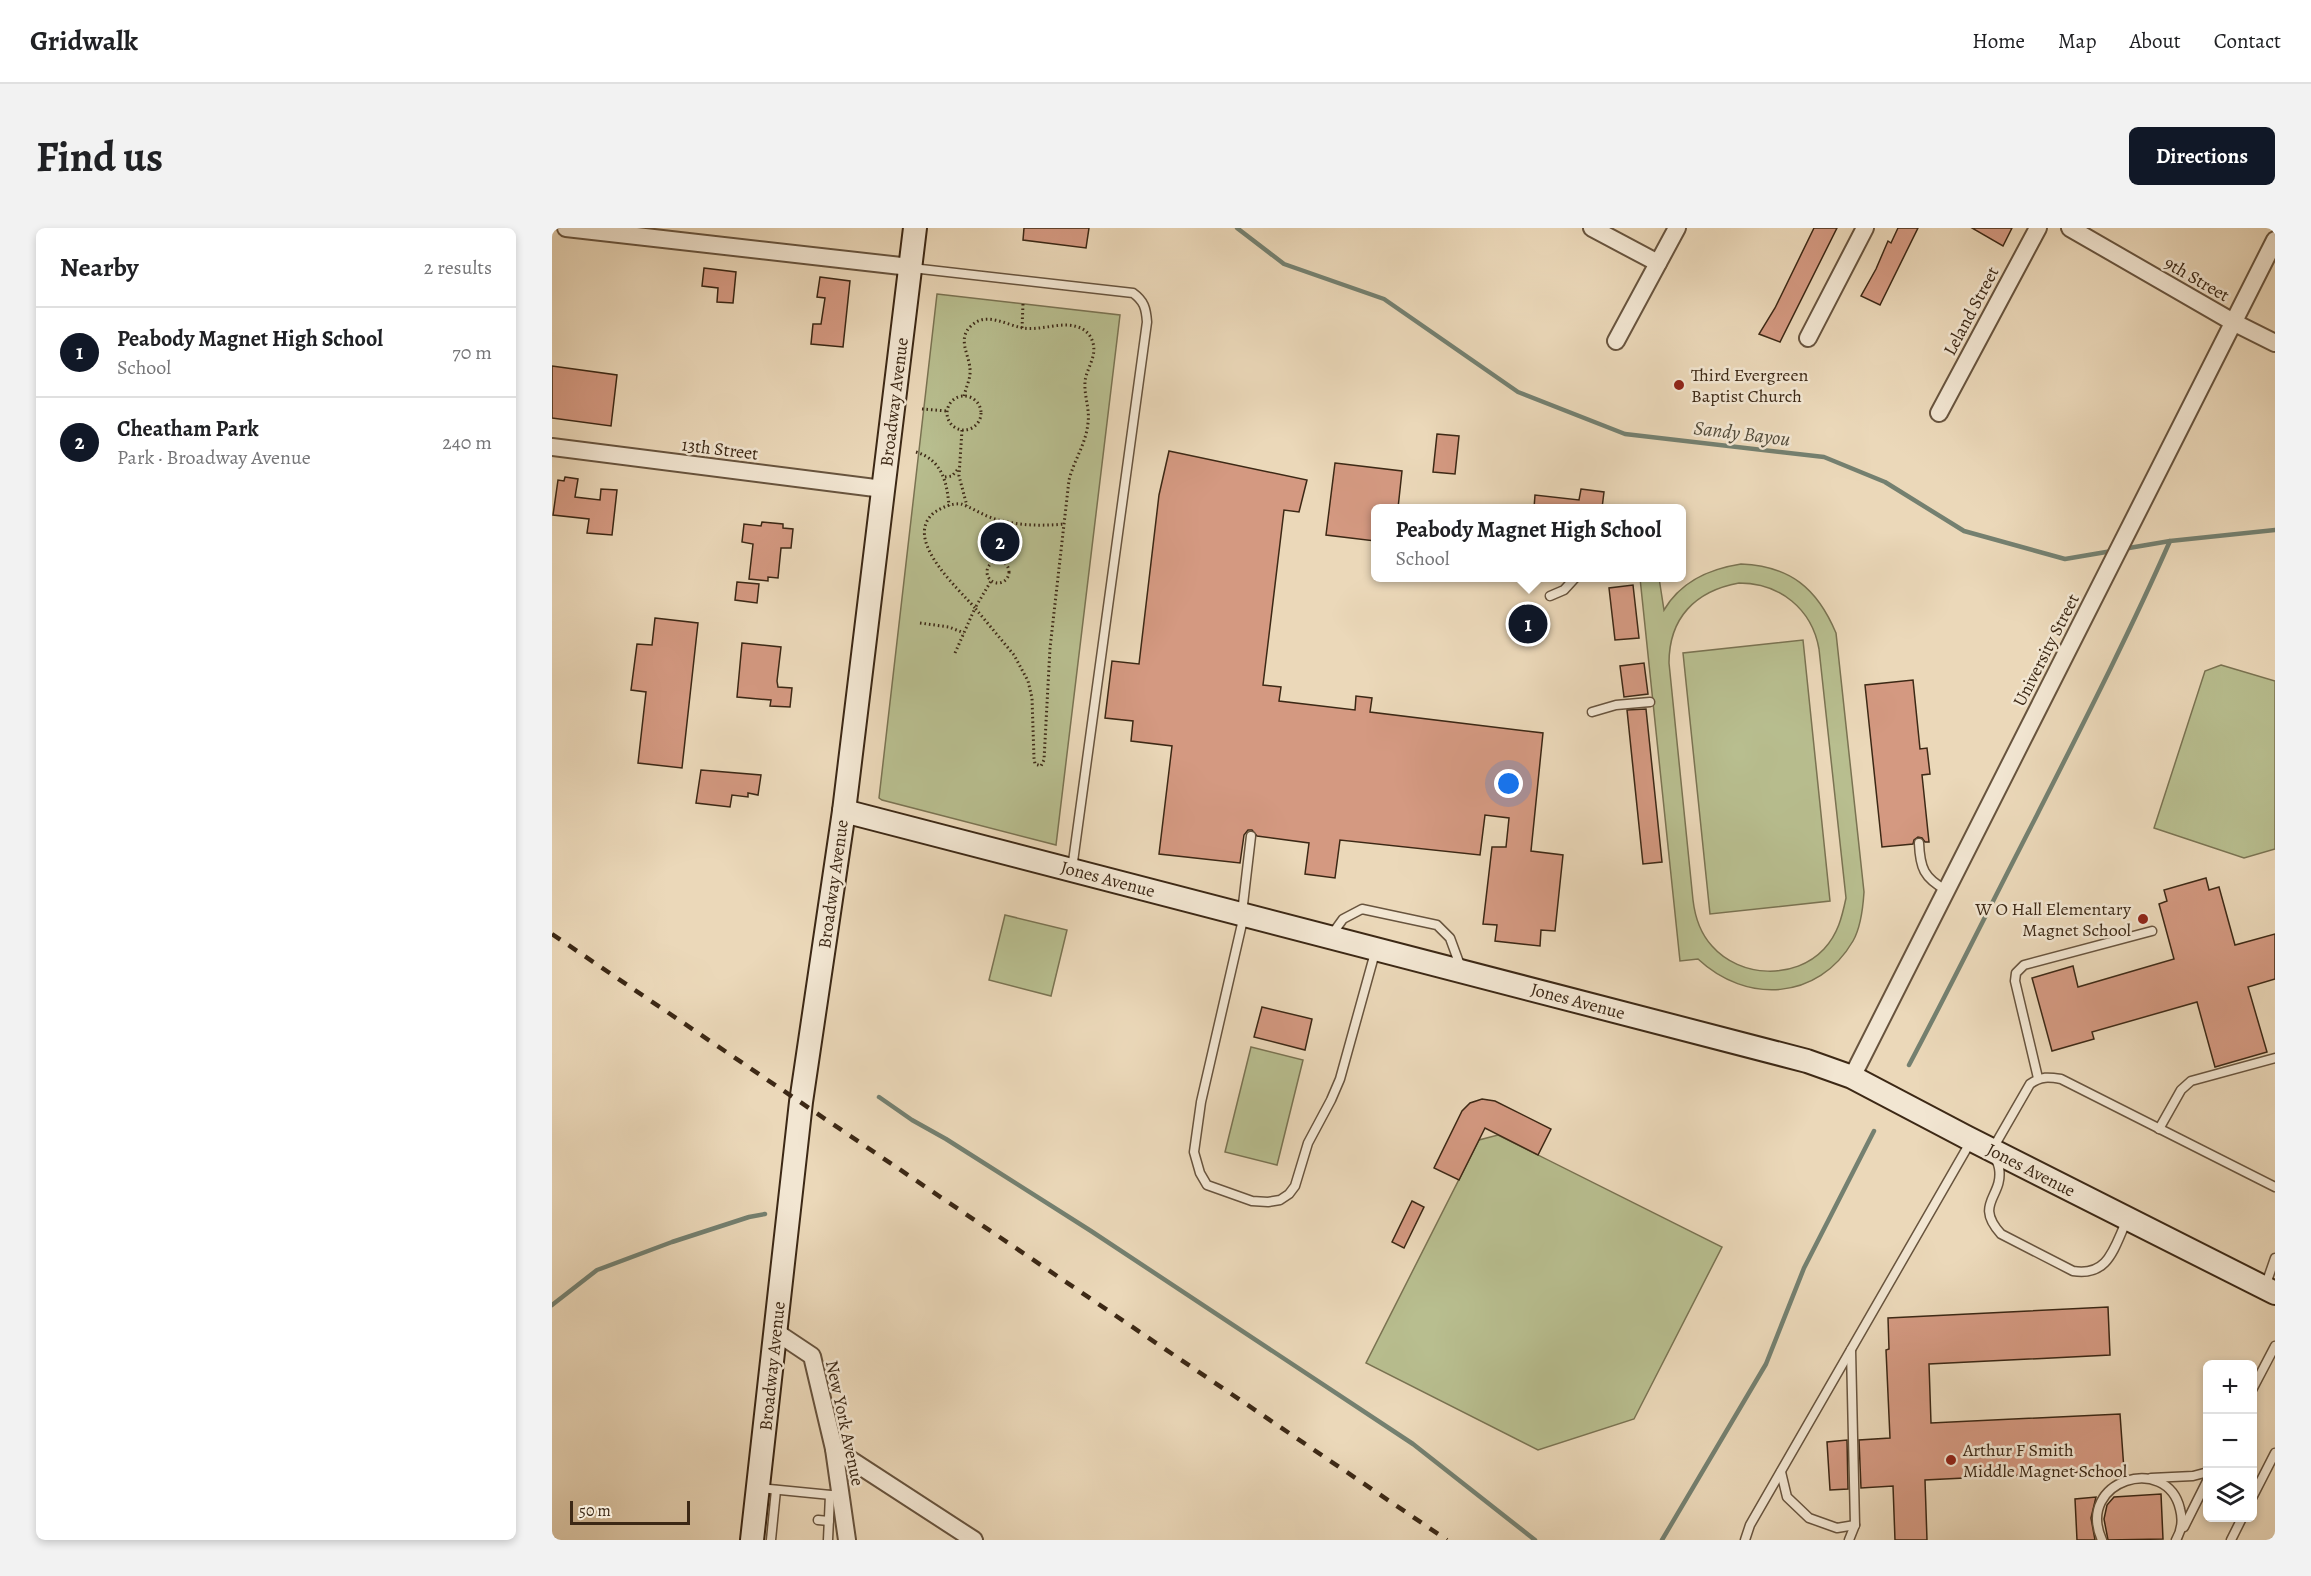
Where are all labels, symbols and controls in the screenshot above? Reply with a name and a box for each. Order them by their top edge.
text: Gridwalk [30,22,138,60]
text: Home [1972,27,2025,55]
text: Map [2058,27,2096,55]
text: About [2129,27,2181,55]
text: Contact [2214,27,2281,55]
button: Directions [2129,127,2275,185]
text: Find us [36,128,163,185]
text: Nearby [60,250,139,285]
street label: 9th Street [2160,251,2234,307]
text: 2 results [424,254,492,281]
street label: Leland Street [1938,262,2004,360]
text: Peabody Magnet High School [117,324,383,354]
street label: Broadway Avenue [874,336,914,468]
text: 1 [76,339,83,366]
text: 70 m [452,339,492,366]
text: School [117,354,171,381]
place label: Third Evergreen Baptist Church [1691,363,1808,408]
marker: Third Evergreen Baptist Church [1672,378,1686,392]
text: Cheatham Park [117,414,259,444]
water label: Sandy Bayou [1692,414,1792,453]
text: 2 [75,429,84,456]
text: 240 m [442,429,492,456]
street label: 13th Street [680,432,760,466]
text: Park · Broadway Avenue [117,444,311,471]
popup [1371,504,1686,582]
text: Peabody Magnet High School [1395,515,1662,545]
pin: 2 [980,520,1020,564]
text: School [1395,545,1450,572]
street label: University Street [2007,589,2085,711]
pin: 1 [1508,602,1548,646]
your location [1494,769,1523,798]
street label: Broadway Avenue [812,818,854,950]
street label: Jones Avenue [1058,855,1158,903]
place label: W O Hall Elementary Magnet School [1974,897,2132,942]
marker: W O Hall Elementary Magnet School [2136,912,2150,926]
street label: Jones Avenue [1528,977,1628,1025]
street label: Jones Avenue [1983,1137,2079,1203]
street label: Broadway Avenue [753,1300,791,1432]
street label: New York Avenue [820,1358,870,1488]
map controls [2203,1360,2257,1522]
button: + [2203,1360,2257,1414]
button: − [2203,1414,2257,1468]
place label: Arthur F Smith Middle Magnet School [1962,1438,2128,1483]
marker: Arthur F Smith Middle Magnet School [1944,1453,1958,1467]
button: layers [2203,1468,2257,1522]
scale bar [570,1498,690,1526]
text: 50 m [579,1500,611,1522]

